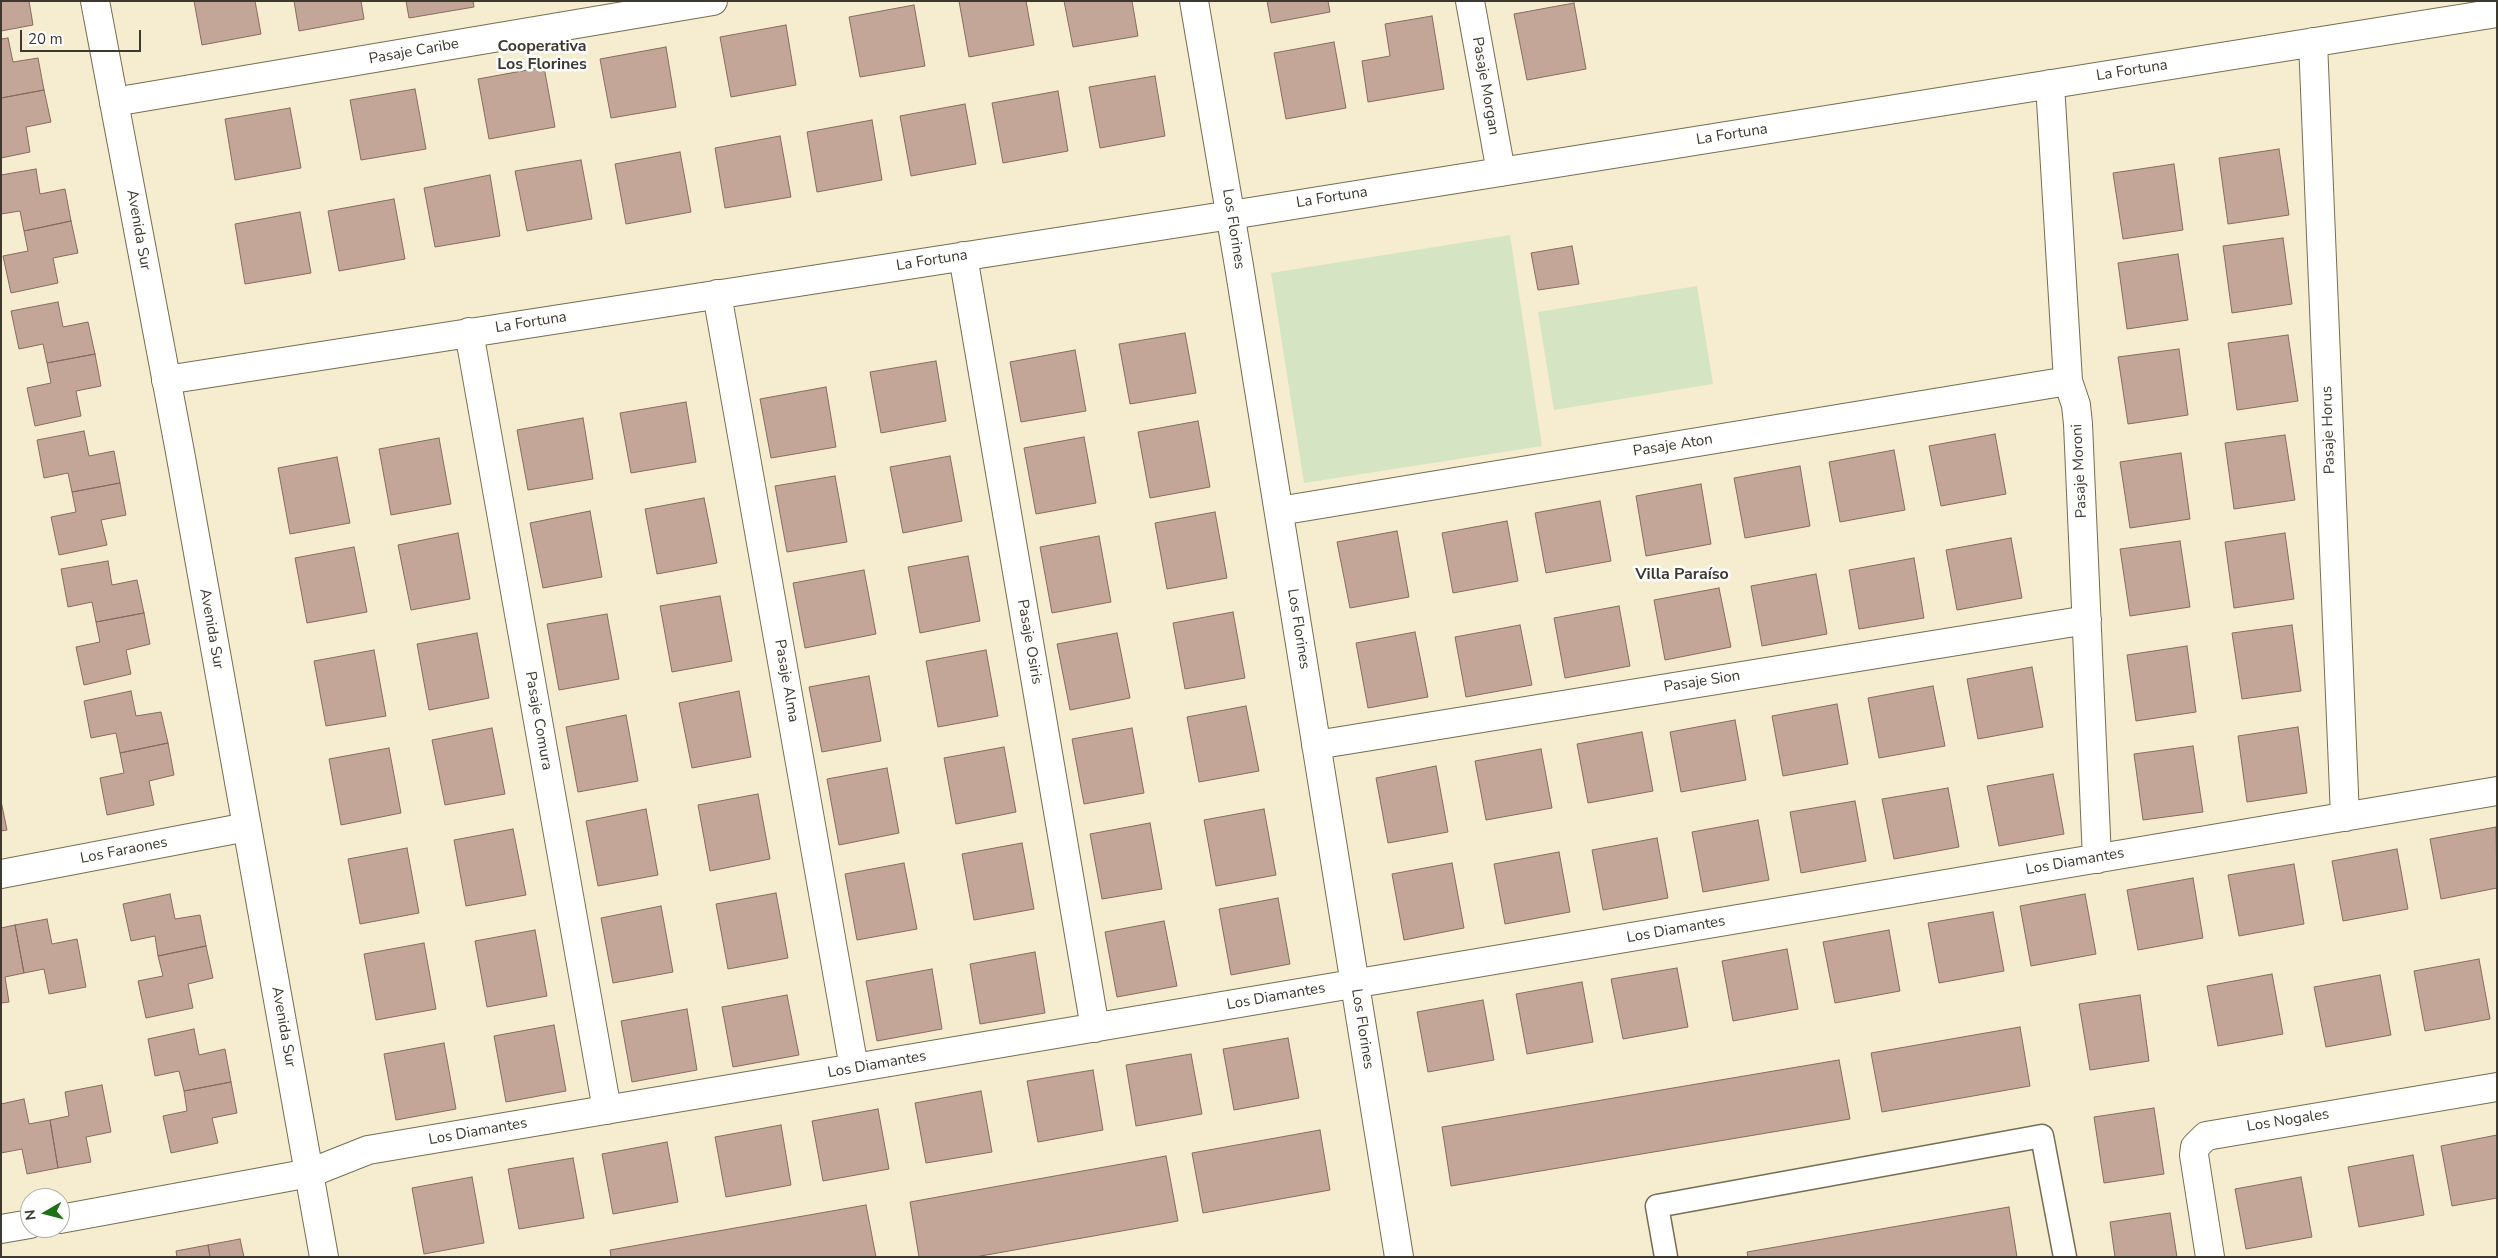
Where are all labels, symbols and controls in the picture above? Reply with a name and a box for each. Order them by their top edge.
scale bar [22,20,144,52]
text: 20 m [28,29,63,49]
street label: Pasaje Caribe [368,35,460,69]
street label: Pasaje Morgan [1468,36,1502,136]
district label: Cooperativa Los Florines [497,37,587,75]
street label: La Fortuna [2095,56,2169,86]
street label: La Fortuna [1695,120,1769,150]
street label: La Fortuna [1295,183,1369,213]
street label: Avenida Sur [122,188,154,272]
street label: Los Florines [1218,188,1248,270]
street label: La Fortuna [895,246,969,276]
street label: La Fortuna [494,308,568,338]
street label: Pasaje Horus [2318,386,2340,474]
street label: Pasaje Moroni [2069,423,2091,519]
street label: Pasaje Aton [1632,431,1714,461]
district label: Villa Paraíso [1635,565,1729,585]
street label: Avenida Sur [195,587,227,671]
street label: Los Florines [1283,588,1313,670]
street label: Pasaje Osiris [1013,598,1045,686]
street label: Pasaje Alma [770,638,802,724]
street label: Pasaje Sion [1662,667,1742,697]
street label: Pasaje Comura [520,670,556,772]
street label: Los Faraones [79,834,169,868]
street label: Los Diamantes [2024,844,2126,880]
street label: Los Diamantes [1625,912,1727,948]
street label: Los Diamantes [1225,979,1327,1015]
street label: Avenida Sur [267,985,299,1069]
street label: Los Florines [1347,988,1377,1070]
street label: Los Diamantes [826,1047,928,1083]
street label: Los Nogales [2245,1106,2331,1136]
street label: Los Diamantes [427,1114,529,1150]
north arrow [20,1188,70,1238]
text: N [21,1209,41,1222]

